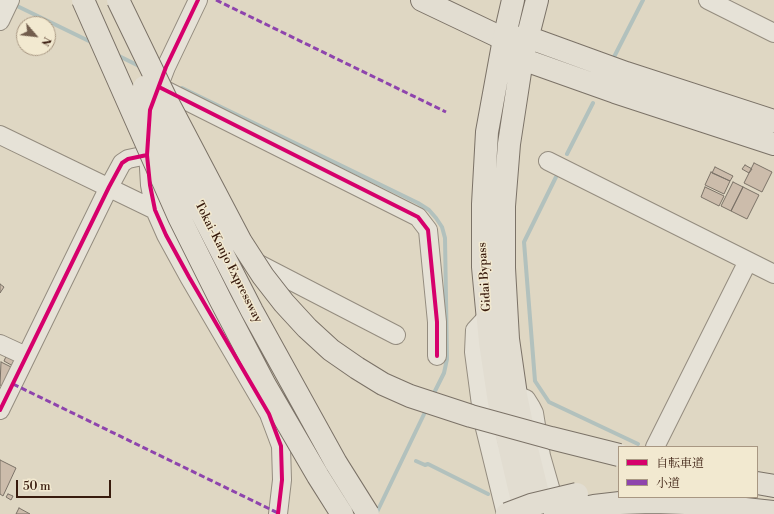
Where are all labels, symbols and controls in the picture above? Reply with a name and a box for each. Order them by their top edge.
north arrow [16,16,56,56]
text: N [37,34,54,48]
street label: Tokai-Kanjo Expressway [191,199,265,325]
street label: Gidai Bypass [475,242,495,312]
legend [618,446,758,498]
text: 自転車道 [656,456,704,471]
scale bar [18,472,113,498]
text: 小道 [656,476,680,491]
text: 50 m [23,479,51,494]

